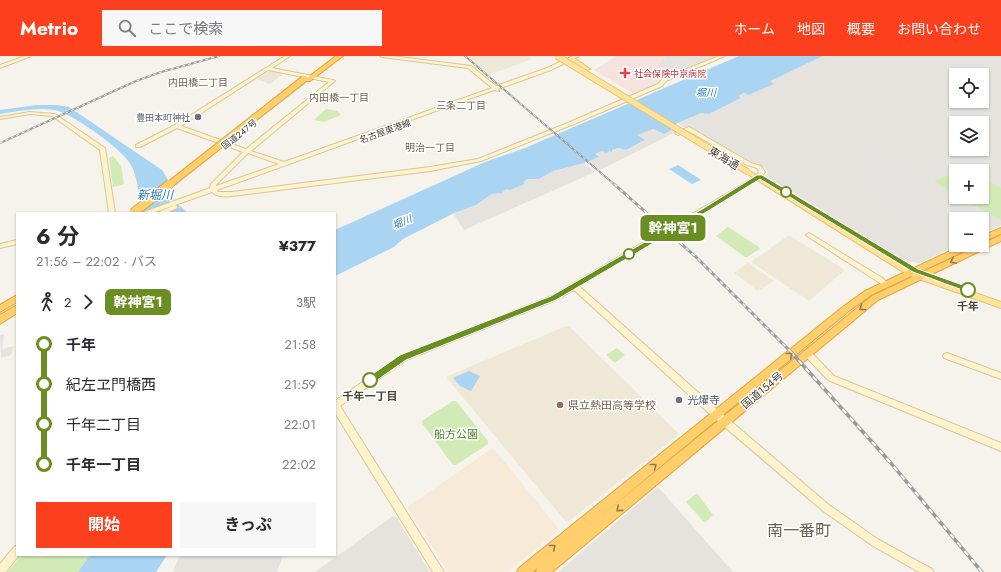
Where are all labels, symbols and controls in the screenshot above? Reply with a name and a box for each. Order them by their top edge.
search box [102,10,382,46]
text: Metrio [20,15,78,42]
icon: search [116,17,138,39]
text: ここで検索 [148,18,223,40]
text: ホーム [733,19,775,39]
text: 地図 [797,19,825,39]
text: 概要 [847,19,875,39]
text: お問い合わせ [897,19,981,39]
marker: 社会保険中京病院 [619,67,631,79]
place label: 社会保険中京病院 [634,67,706,80]
map controls [949,68,989,252]
button: locate [949,68,989,108]
district label: 内田橋二丁目 [168,75,228,90]
water label: 堀川 [696,85,717,100]
district label: 内田橋一丁目 [309,90,369,105]
district label: 三条二丁目 [436,98,486,113]
place label: 豊田本町神社 [136,111,190,124]
marker: 豊田本町神社 [193,112,203,122]
street label: 名古屋東港線 [357,115,414,146]
street label: 国道247号 [218,116,260,152]
button: layers [949,116,989,156]
district label: 明治一丁目 [405,140,455,155]
street label: 東海通 [706,143,742,173]
button: + [949,164,989,204]
water label: 新堀川 [137,186,175,204]
unlabelled marker [780,186,792,198]
water label: 堀川 [390,211,415,233]
button: − [949,212,989,252]
line badge: 幹神宮1 [645,215,701,241]
text: 幹神宮1 [648,218,698,238]
text: 6 分 [36,220,79,252]
text: ¥377 [279,235,316,257]
unlabelled marker [623,248,635,260]
text: 21:56 – 22:02 · バス [36,252,157,271]
one-way arrow [950,257,958,264]
marker: 千年 [960,282,976,298]
icon: walk [36,291,58,313]
icon: forward [77,291,99,313]
text: 幹神宮1 [113,292,163,312]
text: 2 [64,293,71,312]
text: 3駅 [296,293,316,312]
place label: 千年 [957,298,979,314]
one-way arrow [859,303,866,310]
text: 千年 [66,334,96,356]
text: 21:58 [284,335,316,354]
one-way arrow [786,352,793,359]
street label: 国道154号 [737,368,787,412]
marker: 千年一丁目 [362,372,378,388]
text: 紀左ヱ門橋西 [66,374,156,396]
text: 21:59 [284,375,316,394]
place label: 千年一丁目 [343,388,398,404]
place label: 光燿寺 [687,392,720,408]
marker: 光燿寺 [674,395,684,405]
place label: 県立熱田高等学校 [568,397,656,413]
marker: 県立熱田高等学校 [555,400,565,410]
text: 千年二丁目 [66,414,141,436]
text: 22:01 [284,415,316,434]
park label: 船方公園 [434,426,478,442]
text: 千年一丁目 [66,454,141,476]
text: 22:02 [282,455,316,474]
one-way arrow [650,463,657,470]
button: 開始 [36,502,172,548]
button: きっぷ [180,502,316,548]
one-way arrow [616,504,623,511]
district label: 南一番町 [767,519,831,542]
one-way arrow [549,545,556,552]

